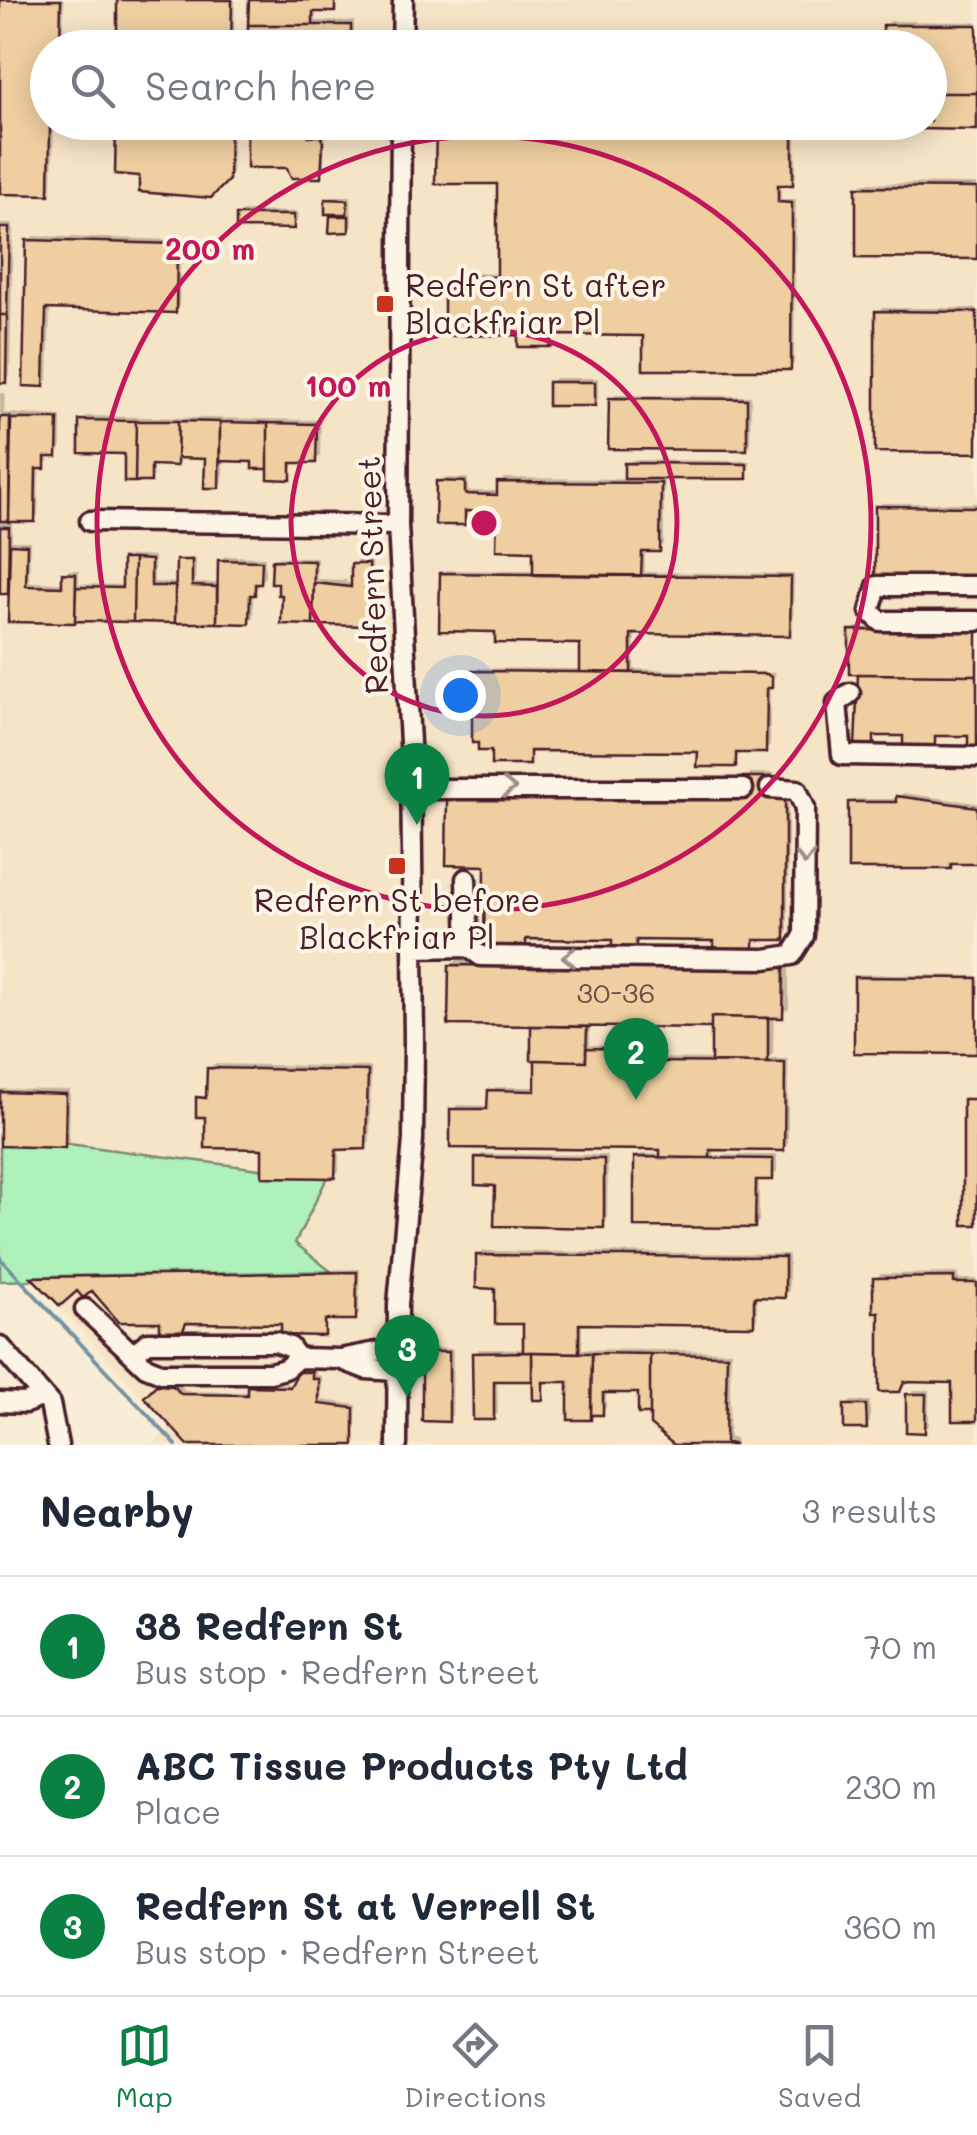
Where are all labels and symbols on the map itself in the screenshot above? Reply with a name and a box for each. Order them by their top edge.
text: 200 m [165,228,255,268]
place label: Redfern St after Blackfriar Pl [405,263,667,342]
marker: Redfern St after Blackfriar Pl [374,293,396,315]
text: 100 m [305,365,391,405]
street label: Redfern Street [346,455,396,695]
centre of rings [466,505,502,541]
your location [435,670,486,721]
pin: 1 [384,742,450,825]
one-way arrow [502,777,517,799]
one-way arrow [794,852,816,867]
marker: Redfern St before Blackfriar Pl [386,855,408,877]
place label: Redfern St before Blackfriar Pl [254,878,540,957]
one-way arrow [560,946,576,968]
house number: 30-36 [577,974,655,1010]
pin: 2 [604,1018,668,1100]
pin: 3 [374,1314,440,1397]

